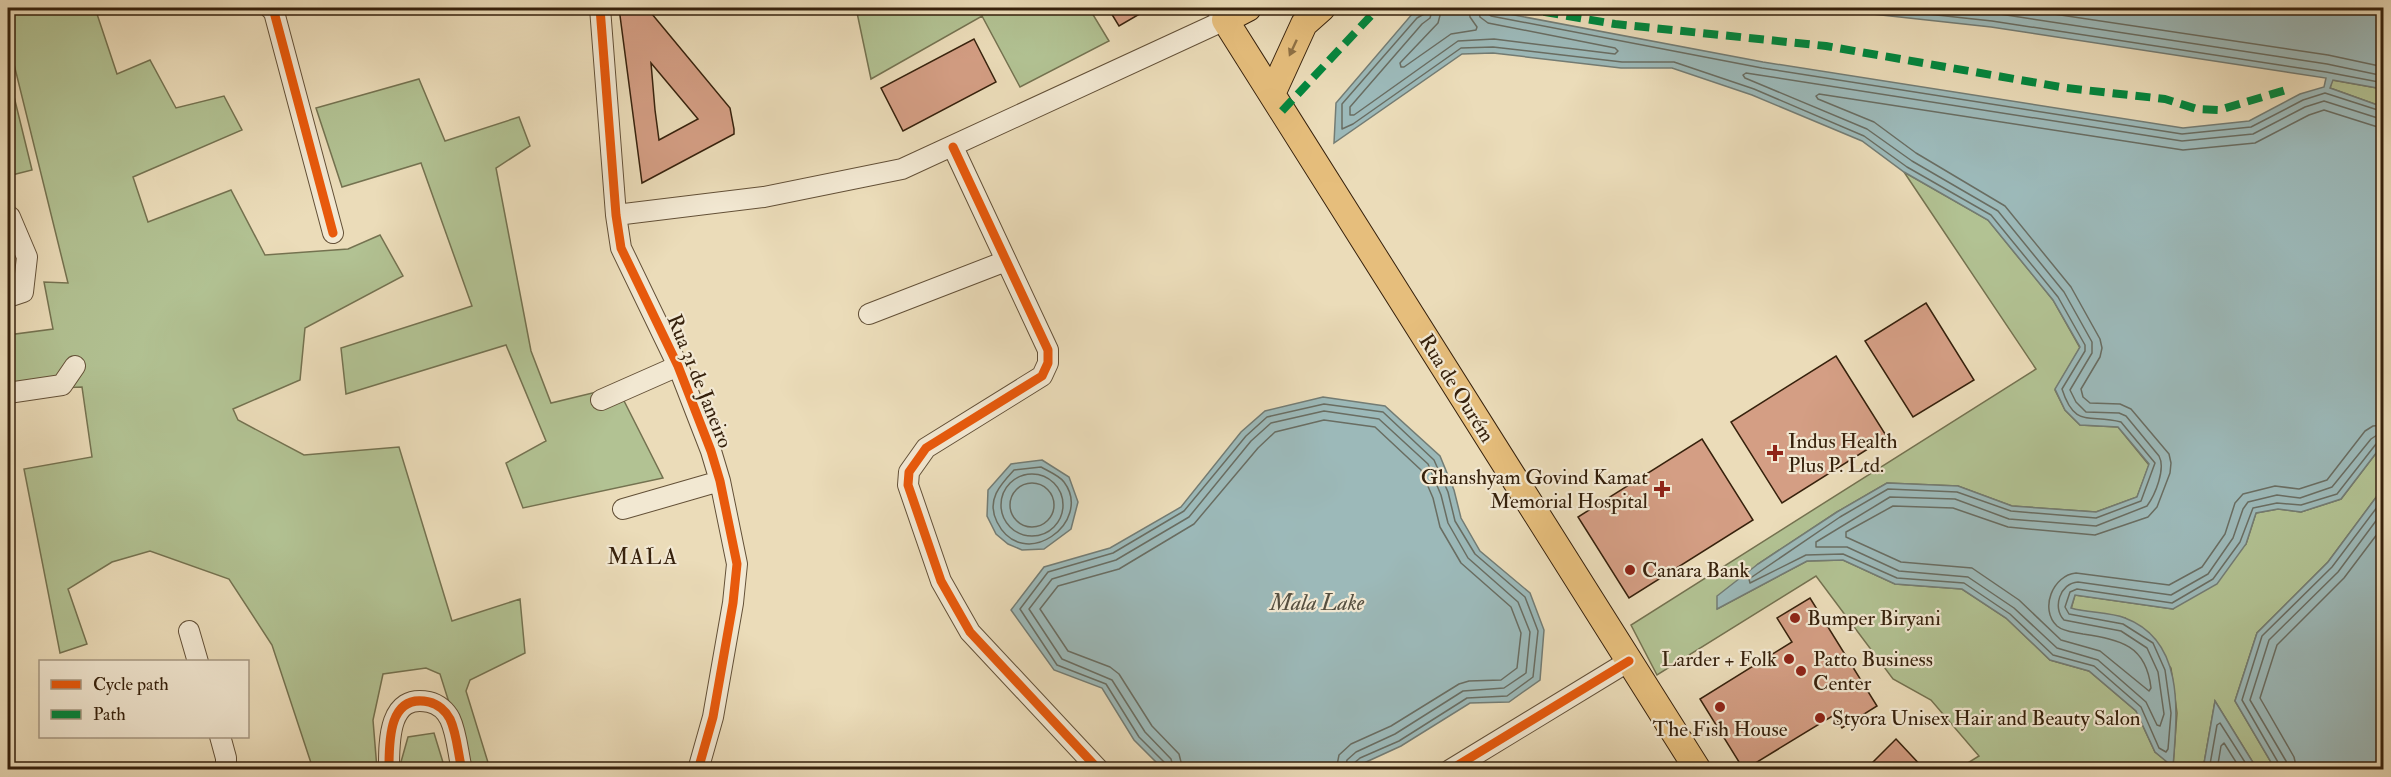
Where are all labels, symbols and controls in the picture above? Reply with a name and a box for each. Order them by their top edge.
one-way arrow [1288,40,1298,58]
street label: Rua 31 de Janeiro [660,310,739,452]
street label: Rua de Ourém [1413,329,1501,448]
place label: Indus Health Plus P. Ltd. [1788,428,1898,479]
marker: Indus Health Plus P. Ltd. [1766,444,1784,462]
place label: Ghanshyam Govind Kamat Memorial Hospital [1421,464,1649,515]
marker: Ghanshyam Govind Kamat Memorial Hospital [1653,480,1671,498]
district label: MALA [607,543,679,571]
place label: Canara Bank [1642,557,1750,584]
marker: Canara Bank [1623,563,1637,577]
water label: Mala Lake [1268,589,1365,617]
place label: Bumper Biryani [1807,605,1941,632]
marker: Bumper Biryani [1788,611,1802,625]
place label: Larder + Folk [1661,646,1777,673]
place label: Patto Business Center [1813,646,1933,697]
marker: Larder + Folk [1782,652,1796,666]
legend [39,660,249,738]
marker: Patto Business Center [1794,664,1808,678]
text: Cycle path [93,673,169,696]
marker: The Fish House [1713,700,1727,714]
text: Path [93,703,126,726]
place label: Styora Unisex Hair and Beauty Salon [1832,705,2141,732]
marker: Styora Unisex Hair and Beauty Salon [1813,711,1827,725]
place label: The Fish House [1653,716,1788,743]

